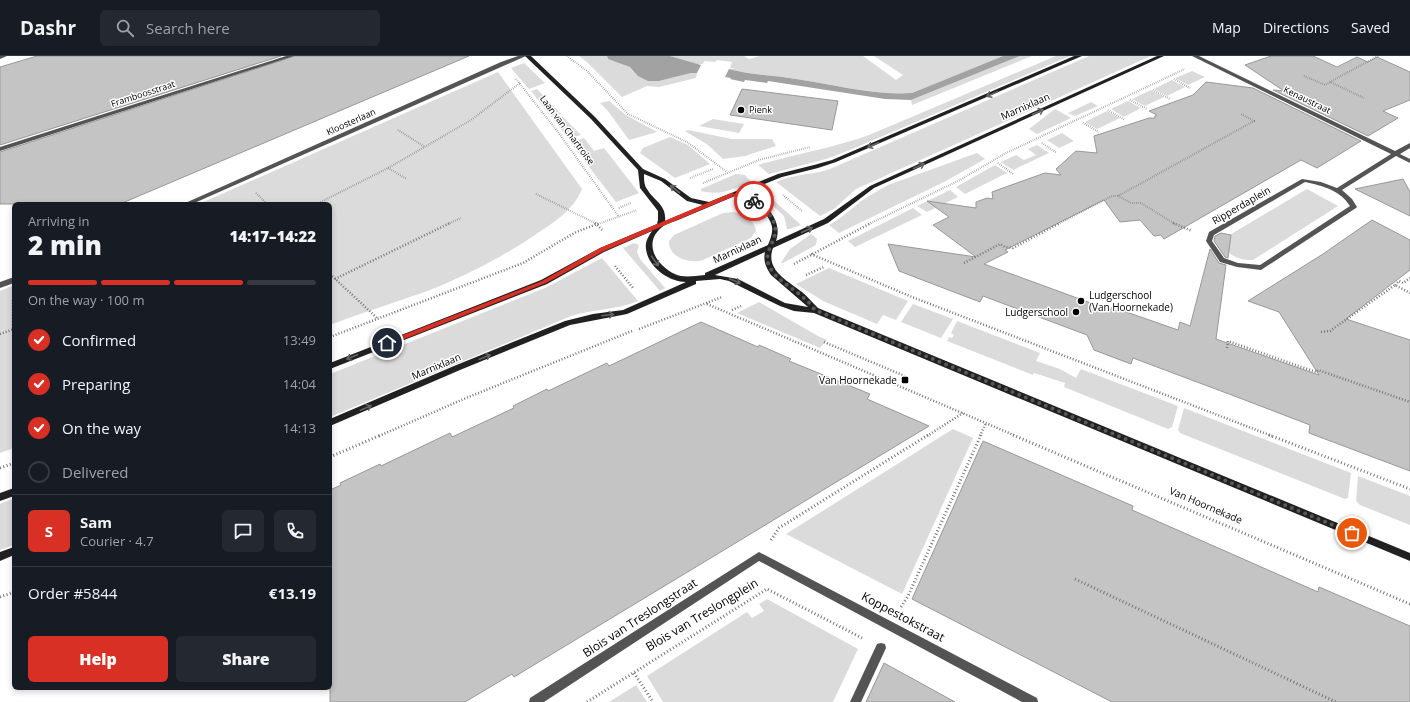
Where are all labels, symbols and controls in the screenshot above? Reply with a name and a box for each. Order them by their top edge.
search box [100,10,380,46]
text: Dashr [20,15,76,41]
icon: search [114,17,136,39]
text: Search here [146,18,230,38]
text: Map [1212,18,1241,37]
text: Directions [1263,18,1329,37]
text: Saved [1351,18,1390,37]
street label: Framboosstraat [109,77,177,110]
street label: Kenaustraat [1281,83,1333,117]
street label: Marnixlaan [998,89,1052,123]
one-way arrow [987,90,999,98]
street label: Laan van Chartroise [537,92,598,167]
place label: Pienk [749,103,772,116]
street label: Kloosterlaan [324,105,377,138]
marker: Pienk [736,105,746,115]
one-way arrow [1031,108,1043,115]
one-way arrow [867,142,879,149]
one-way arrow [913,162,925,169]
courier [734,181,774,221]
street label: Ripperdaplein [1209,183,1273,227]
one-way arrow [669,185,680,194]
icon: bike [743,190,765,212]
text: Arriving in [28,212,90,230]
one-way arrow [801,225,813,233]
text: 14:17–14:22 [230,226,316,246]
text: 2 min [28,227,102,263]
street label: Marnixlaan [710,232,764,266]
one-way arrow [651,256,659,267]
one-way arrow [728,278,740,285]
place label: Ludgerschool (Van Hoornekade) [1089,288,1173,314]
text: On the way · 100 m [28,291,144,309]
marker: Ludgerschool (Van Hoornekade) [1076,296,1086,306]
place label: Ludgerschool [1005,305,1068,319]
marker: Ludgerschool [1071,307,1081,317]
one-way arrow [601,311,614,319]
pin [370,326,404,360]
icon: check [28,329,50,351]
text: Confirmed [62,330,136,350]
text: 13:49 [283,331,316,349]
icon: home [376,332,398,354]
street label: Marnixlaan [409,349,463,383]
one-way arrow [479,352,491,360]
one-way arrow [347,353,359,361]
icon: check [28,373,50,395]
place label: Van Hoornekade [819,373,897,387]
text: Preparing [62,374,130,394]
text: 14:04 [283,375,316,393]
marker: Van Hoornekade [900,375,910,385]
one-way arrow [359,403,371,411]
icon: check [28,417,50,439]
text: On the way [62,418,141,438]
text: 14:13 [283,419,316,437]
text: Delivered [62,462,129,482]
street label: Van Hoornekade [1167,483,1245,527]
button: chat [222,510,264,552]
button: phone [274,510,316,552]
text: Sam [80,512,112,532]
pin [1335,516,1369,550]
text: S [45,521,53,541]
icon: bag [1341,522,1363,544]
text: Courier · 4.7 [80,532,154,550]
street label: Blois van Treslongstraat [579,574,700,661]
street label: Blois van Treslongplein [642,574,761,655]
text: Order #5844 [28,583,117,603]
text: €13.19 [269,583,316,603]
street label: Koppestokstraat [859,587,948,646]
button: Help [28,636,168,682]
button: Share [176,636,316,682]

